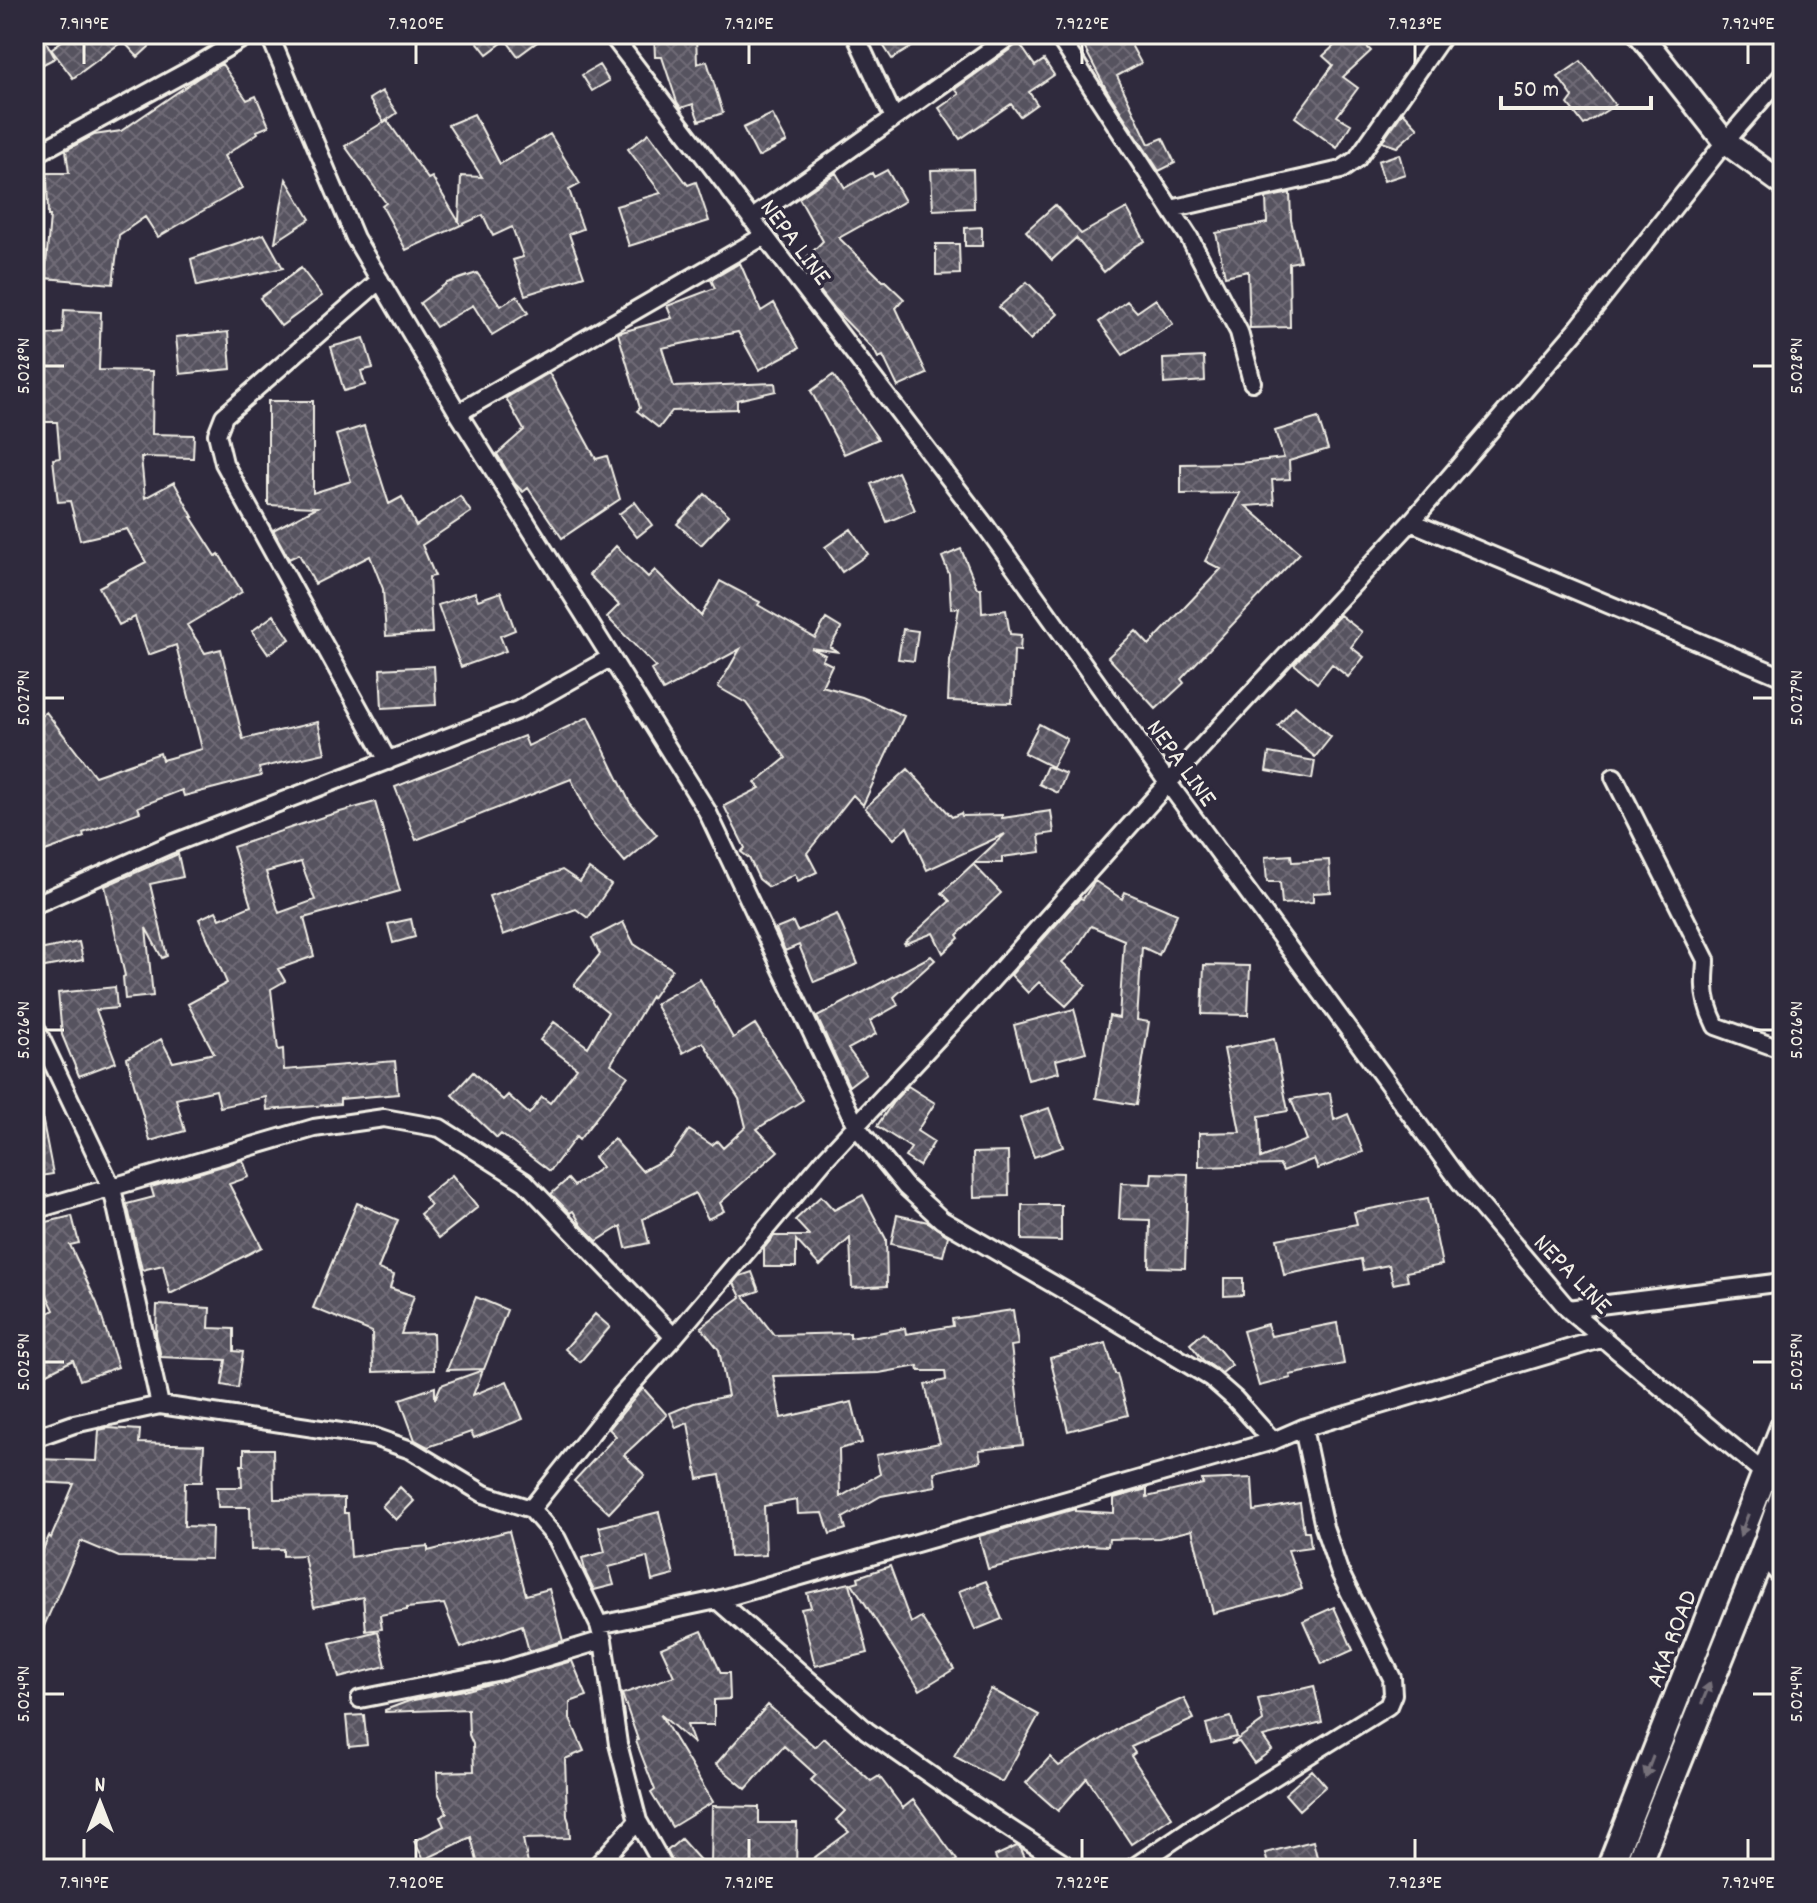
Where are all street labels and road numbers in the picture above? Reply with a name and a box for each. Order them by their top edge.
street label: NEPA LINE [749,192,839,294]
street label: NEPA LINE [1136,713,1225,816]
street label: NEPA LINE [1523,1227,1620,1324]
street label: AKA ROAD [1638,1585,1709,1693]

